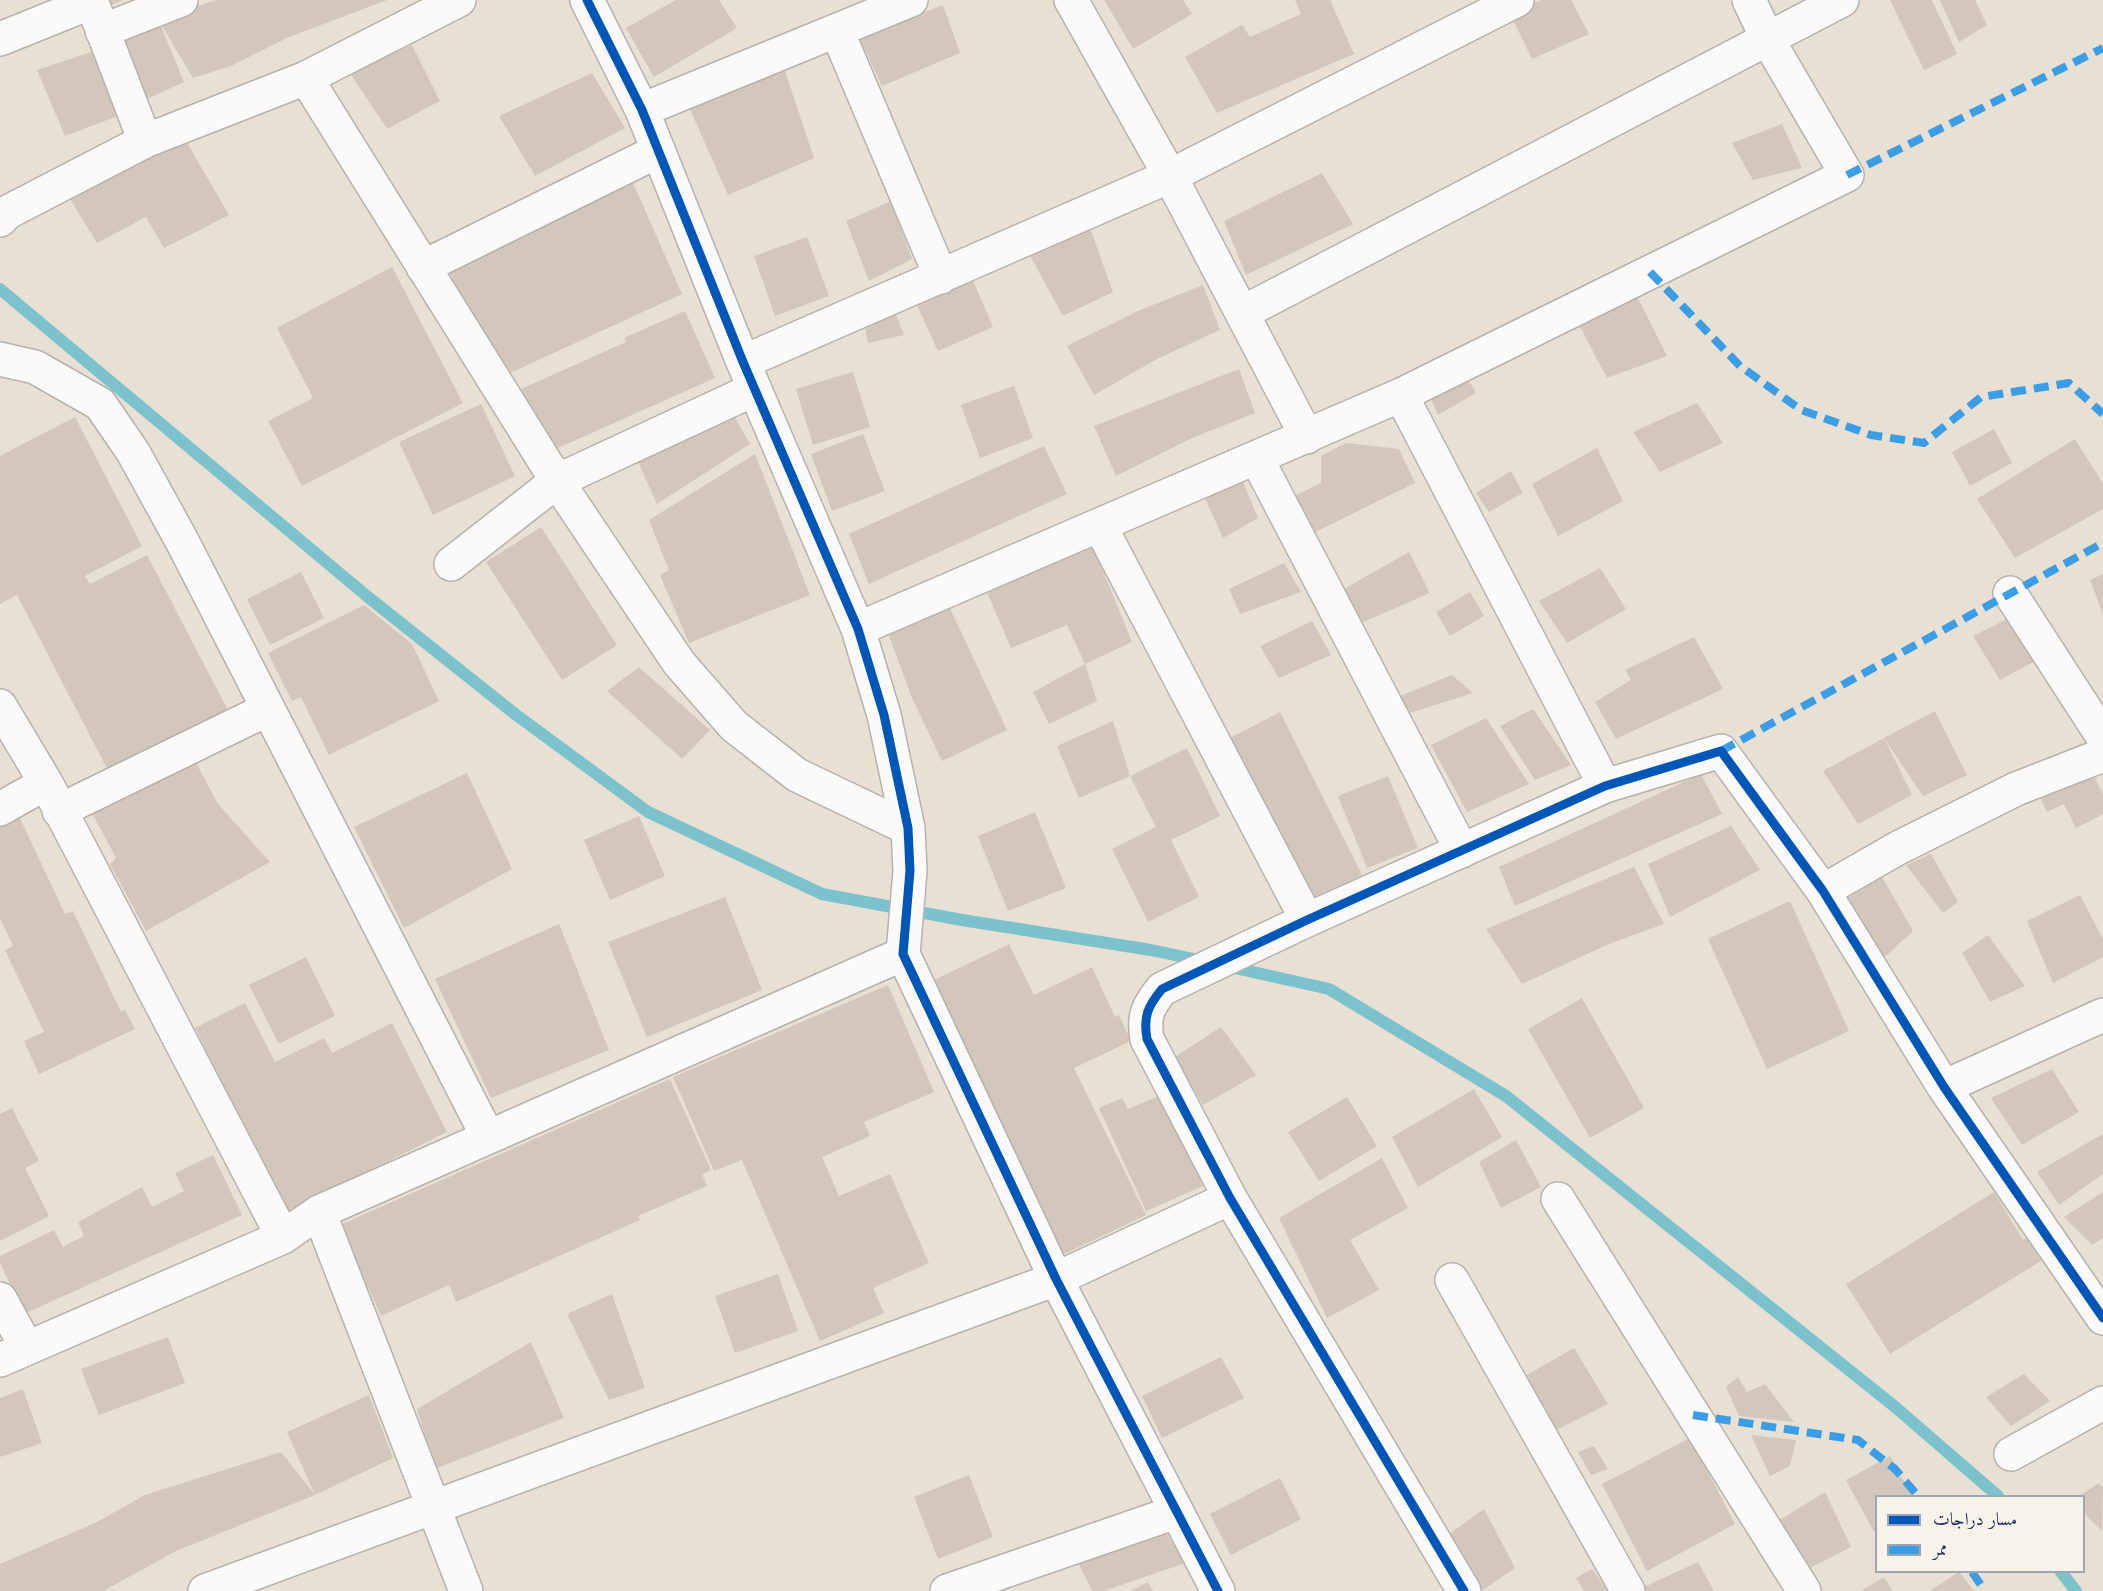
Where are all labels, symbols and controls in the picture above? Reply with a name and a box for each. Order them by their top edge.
legend [1875,1495,2085,1573]
text: مسار دراجات [1933,1508,2017,1530]
text: ممر [1933,1538,1947,1560]

